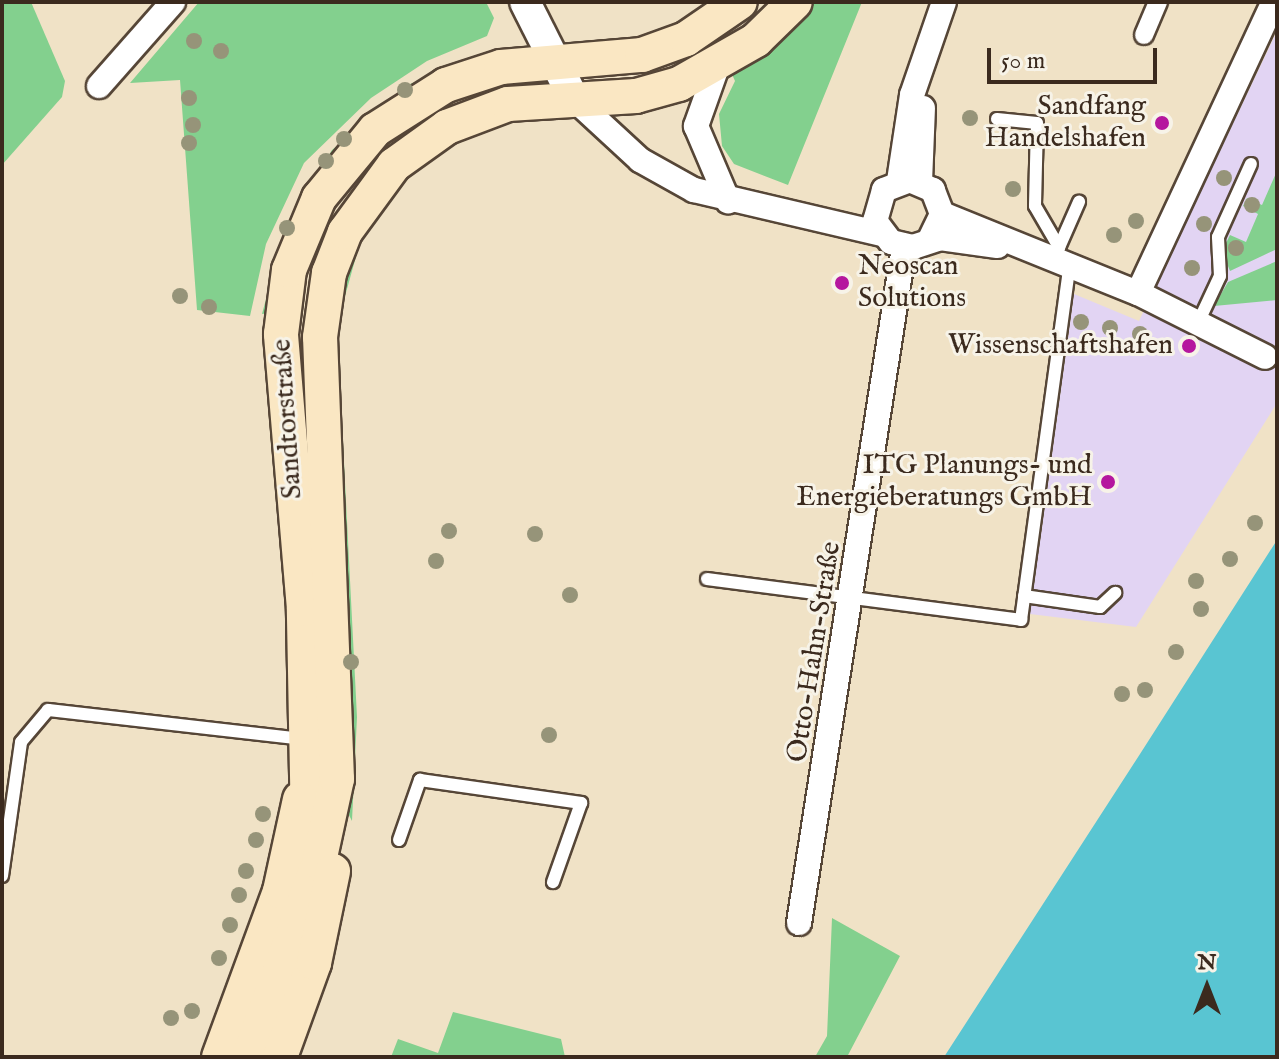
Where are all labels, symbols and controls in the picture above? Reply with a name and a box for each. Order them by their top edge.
scale bar [991,32,1161,82]
text: 50 m [1001,46,1045,77]
place label: Sandfang Handelshafen [985,90,1146,156]
marker: Sandfang Handelshafen [1153,114,1171,132]
place label: Neoscan Solutions [858,250,966,316]
marker: Neoscan Solutions [833,274,851,292]
place label: Wissenschaftshafen [948,329,1173,363]
marker: Wissenschaftshafen [1180,337,1198,355]
street label: Sandtorstraße [266,338,310,500]
place label: ITG Planungs- und Energieberatungs GmbH [796,449,1092,515]
marker: ITG Planungs- und Energieberatungs GmbH [1099,473,1117,491]
street label: Otto-Hahn-Straße [781,539,849,765]
north arrow [1167,947,1247,1027]
text: N [1197,949,1217,977]

